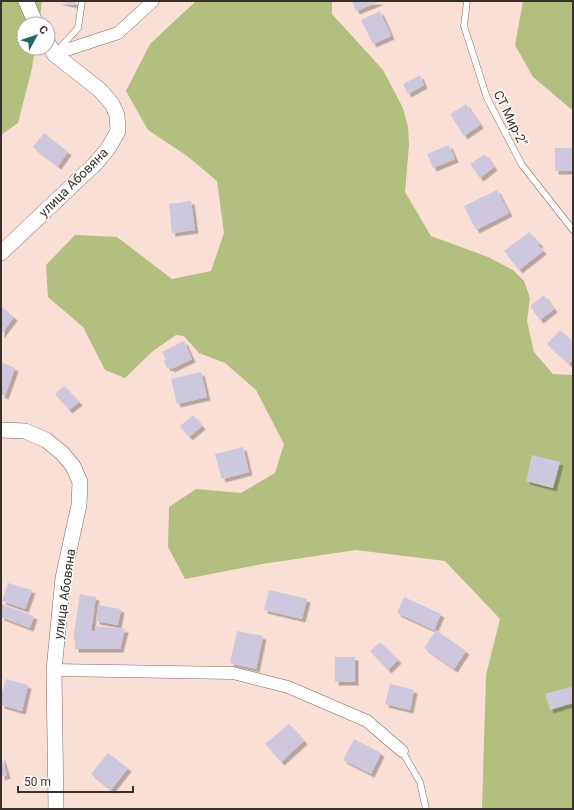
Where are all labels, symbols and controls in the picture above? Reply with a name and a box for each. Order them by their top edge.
north arrow [16,16,56,56]
text: С [36,23,51,37]
street label: СТ Мир-2" [491,88,530,149]
street label: улица Абовяна [36,145,111,220]
street label: улица Абовяна [51,548,78,640]
scale bar [18,768,133,794]
text: 50 m [24,775,51,789]

